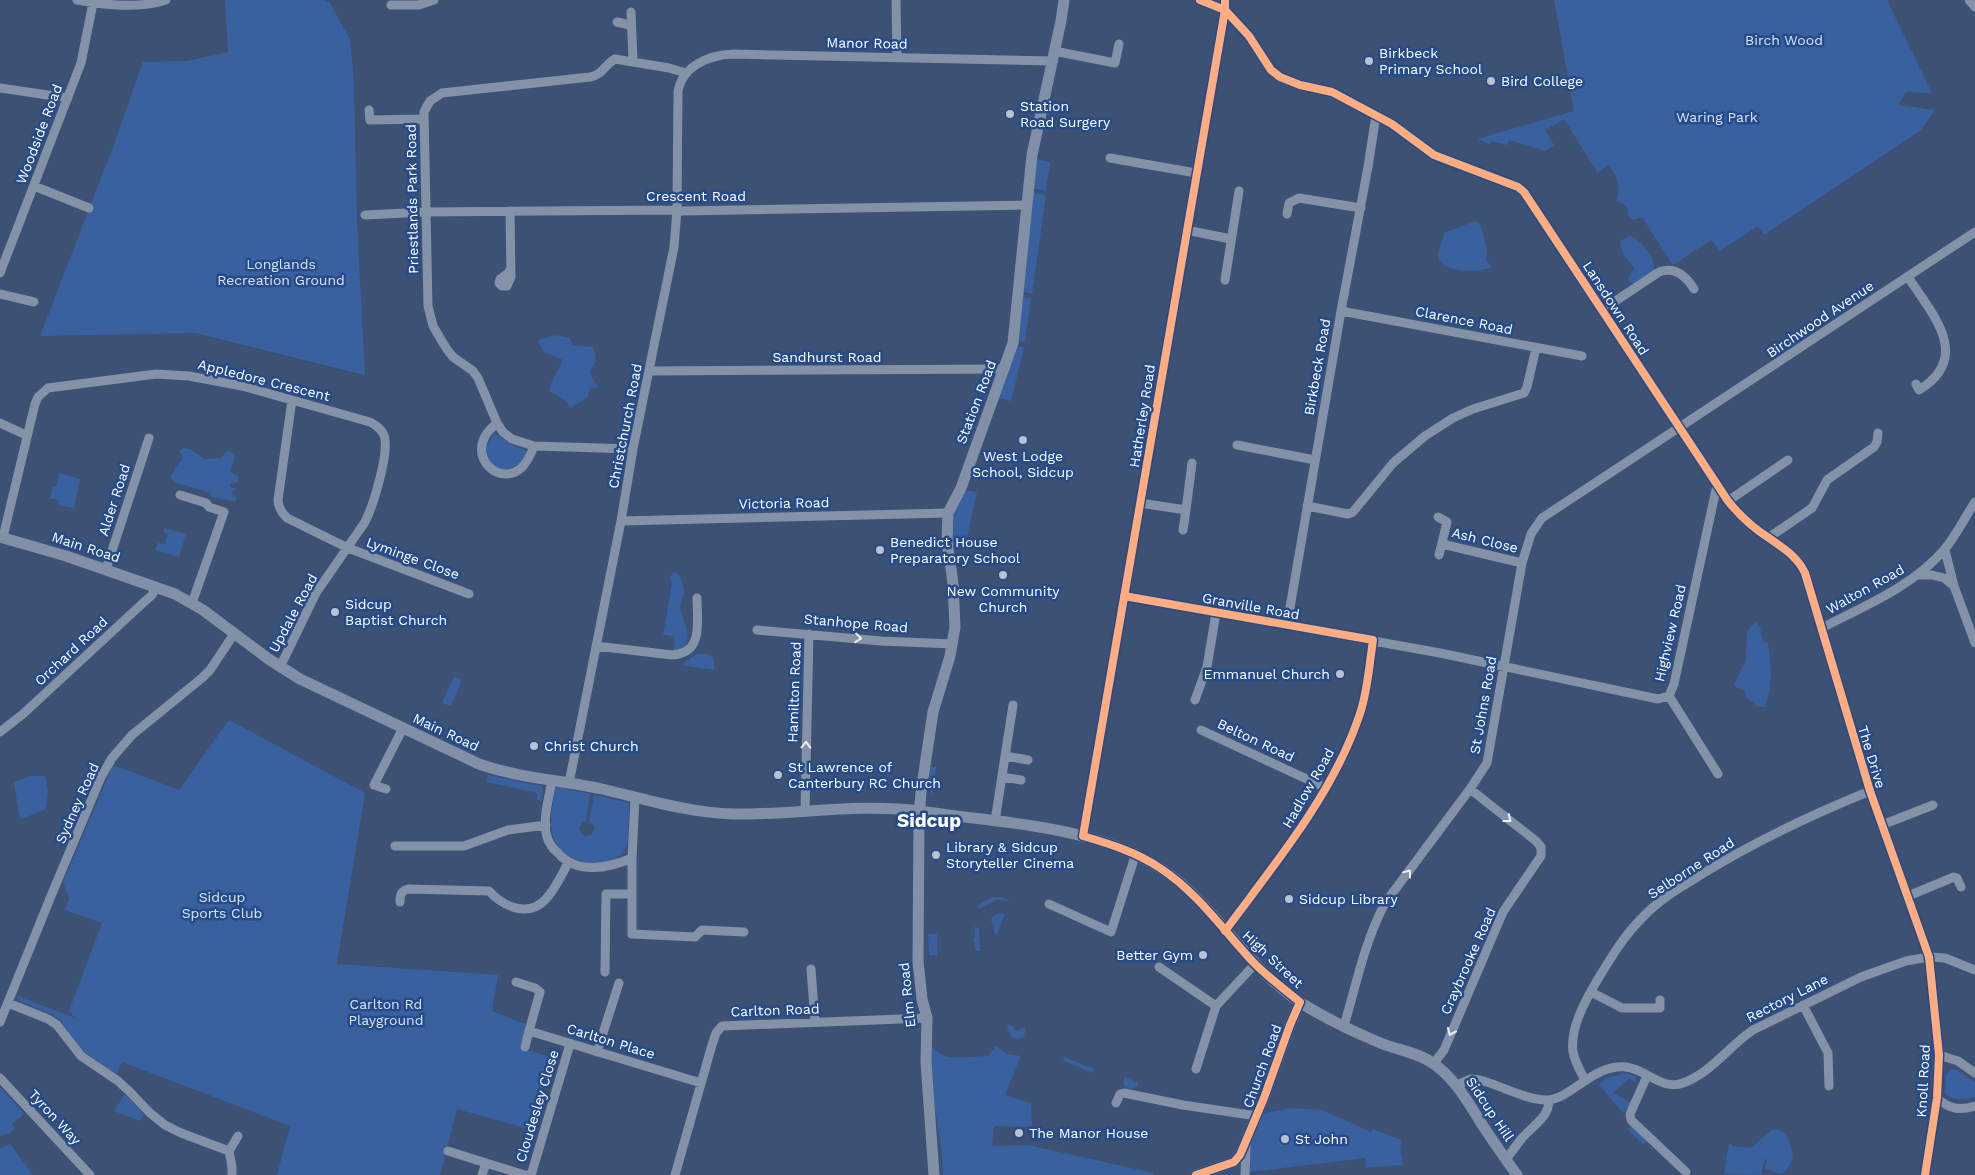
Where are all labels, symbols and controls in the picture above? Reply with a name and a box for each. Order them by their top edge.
park label: Birch Wood [1745,32,1823,48]
street label: Manor Road [826,34,908,52]
place label: Birkbeck Primary School [1379,45,1483,77]
marker: Birkbeck Primary School [1363,55,1375,67]
place label: Bird College [1501,73,1583,89]
marker: Bird College [1485,75,1497,87]
street label: Woodside Road [13,82,65,186]
place label: Station Road Surgery [1020,98,1111,130]
marker: Station Road Surgery [1004,108,1016,120]
park label: Waring Park [1676,109,1758,125]
street label: Priestlands Park Road [403,124,421,274]
street label: Crescent Road [646,188,746,204]
park label: Longlands Recreation Ground [217,256,345,288]
street label: Lansdown Road [1580,258,1652,358]
street label: Birchwood Avenue [1763,277,1877,361]
street label: Clarence Road [1414,303,1514,337]
street label: Birkbeck Road [1301,317,1333,417]
street label: Sandhurst Road [772,349,882,365]
street label: Appledore Crescent [196,356,332,404]
street label: Station Road [953,358,999,446]
street label: Christchurch Road [605,362,645,490]
street label: Hatherley Road [1126,363,1158,469]
marker: West Lodge School, Sidcup [1017,434,1029,446]
place label: West Lodge School, Sidcup [972,448,1074,480]
street label: Alder Road [95,462,133,538]
street label: Victoria Road [738,494,830,512]
street label: Ash Close [1450,524,1520,556]
street label: Main Road [50,528,122,566]
street label: Lyminge Close [364,534,462,582]
place label: Benedict House Preparatory School [890,534,1021,566]
marker: Benedict House Preparatory School [874,544,886,556]
street label: Walton Road [1823,561,1907,617]
marker: New Community Church [997,569,1009,581]
street label: Updale Road [266,571,320,655]
place label: New Community Church [946,583,1060,615]
street label: Highview Road [1651,583,1689,683]
street label: Granville Road [1201,590,1301,622]
place label: Sidcup Baptist Church [345,596,447,628]
marker: Sidcup Baptist Church [329,606,341,618]
street label: Stanhope Road [803,610,909,636]
street label: Orchard Road [31,613,111,689]
one-way arrow [854,632,862,643]
street label: Hamilton Road [784,641,804,743]
street label: St Johns Road [1467,655,1499,755]
place label: Emmanuel Church [1204,666,1330,682]
marker: Emmanuel Church [1334,668,1346,680]
street label: Main Road [410,710,482,754]
street label: Belton Road [1215,715,1297,765]
street label: The Drive [1855,724,1889,790]
place label: Christ Church [544,738,639,754]
marker: Christ Church [528,740,540,752]
one-way arrow [801,740,812,748]
street label: Hadlow Road [1279,745,1337,831]
place label: St Lawrence of Canterbury RC Church [788,759,941,791]
street label: Sydney Road [52,760,102,846]
marker: St Lawrence of Canterbury RC Church [772,769,784,781]
district label: Sidcup [897,809,961,832]
one-way arrow [1503,814,1512,823]
street label: Selborne Road [1645,834,1737,902]
place label: Library & Sidcup Storyteller Cinema [946,839,1074,871]
marker: Library & Sidcup Storyteller Cinema [930,849,942,861]
one-way arrow [1402,870,1410,879]
park label: Sidcup Sports Club [182,889,262,921]
place label: Sidcup Library [1299,891,1398,907]
marker: Sidcup Library [1283,893,1295,905]
street label: Craybrooke Road [1437,905,1499,1017]
street label: High Street [1239,927,1307,991]
place label: Better Gym [1116,947,1193,963]
marker: Better Gym [1197,949,1209,961]
street label: Elm Road [896,962,918,1028]
street label: Rectory Lane [1743,971,1831,1025]
park label: Carlton Rd Playground [349,996,423,1028]
street label: Carlton Road [730,1000,820,1020]
street label: Carlton Place [565,1020,657,1062]
street label: Church Road [1239,1022,1285,1110]
one-way arrow [1447,1027,1458,1036]
street label: Knoll Road [1913,1044,1933,1118]
street label: Cloudesley Close [512,1048,562,1164]
street label: Sidcup Hill [1463,1074,1518,1145]
street label: Tyron Way [26,1086,85,1148]
place label: The Manor House [1029,1125,1148,1141]
marker: The Manor House [1013,1127,1025,1139]
place label: St John [1295,1131,1348,1147]
marker: St John [1279,1133,1291,1145]

